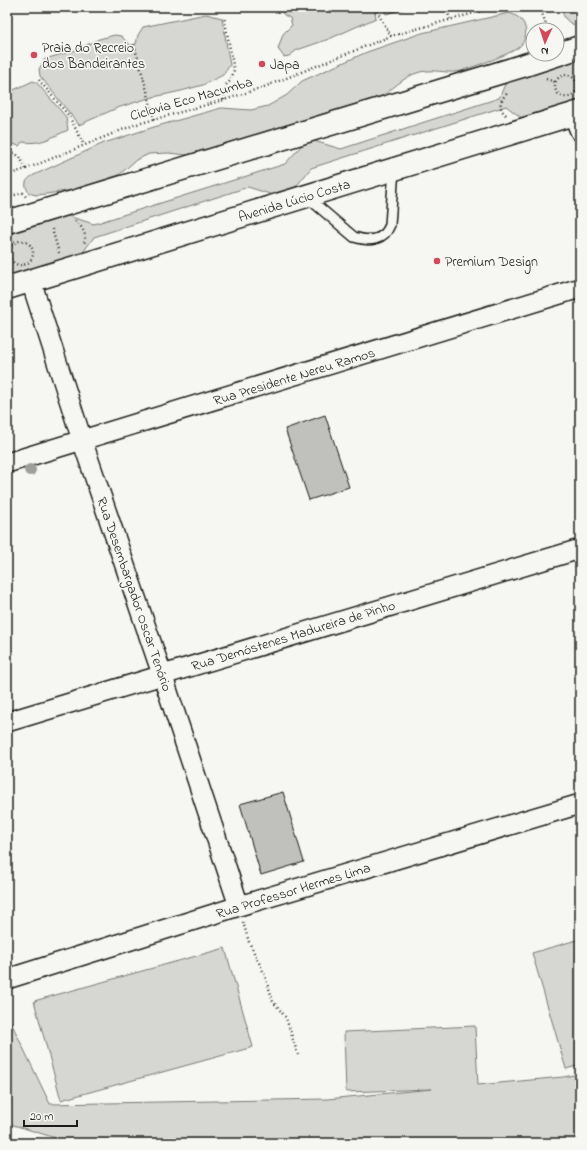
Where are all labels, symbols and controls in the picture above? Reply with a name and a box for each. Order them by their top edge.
north arrow [525,22,565,62]
place label: Praia do Recreio dos Bandeirantes [42,38,145,75]
text: N [540,43,549,59]
marker: Praia do Recreio dos Bandeirantes [29,50,39,60]
place label: Japa [270,55,300,76]
marker: Japa [257,59,267,69]
street label: Ciclovia Eco Macumba [128,72,255,127]
street label: Avenida Lúcio Costa [236,174,353,228]
place label: Premium Design [445,252,538,274]
marker: Premium Design [432,256,442,266]
street label: Rua Presidente Nereu Ramos [211,343,378,412]
street label: Rua Desembargador Oscar Tenório [89,494,177,695]
street label: Rua Demóstenes Madureira de Pinho [189,595,398,677]
street label: Rua Professor Hermes Lima [214,858,373,925]
scale bar [24,1102,77,1128]
text: 20 m [30,1108,53,1126]

